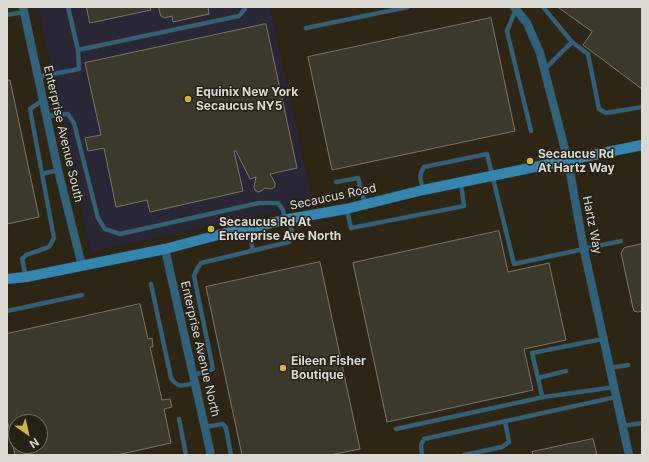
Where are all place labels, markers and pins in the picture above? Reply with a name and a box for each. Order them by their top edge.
place label: Equinix New York Secaucus NY5 [196,85,298,113]
marker: Equinix New York Secaucus NY5 [183,94,193,104]
place label: Secaucus Rd At Hartz Way [538,147,615,175]
marker: Secaucus Rd At Hartz Way [525,156,535,166]
place label: Secaucus Rd At Enterprise Ave North [219,215,341,243]
marker: Secaucus Rd At Enterprise Ave North [206,224,216,234]
place label: Eileen Fisher Boutique [291,354,366,382]
marker: Eileen Fisher Boutique [278,363,288,373]

